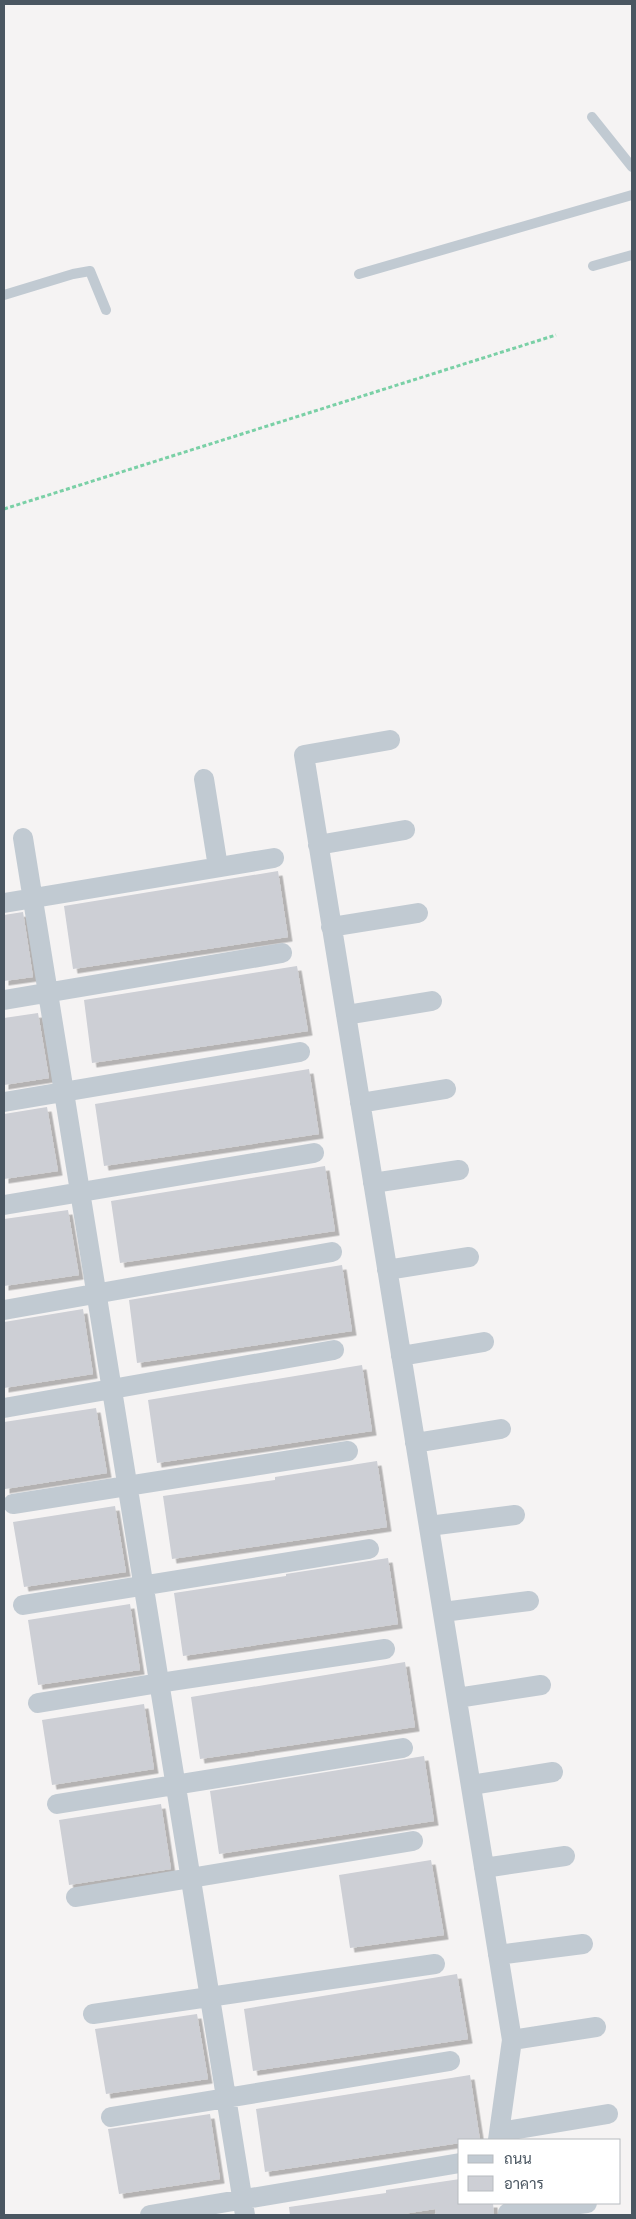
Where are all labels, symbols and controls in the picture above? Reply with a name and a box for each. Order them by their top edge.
legend [458,2139,621,2204]
text: ถนน [504,2150,532,2168]
text: อาคาร [504,2175,544,2193]

